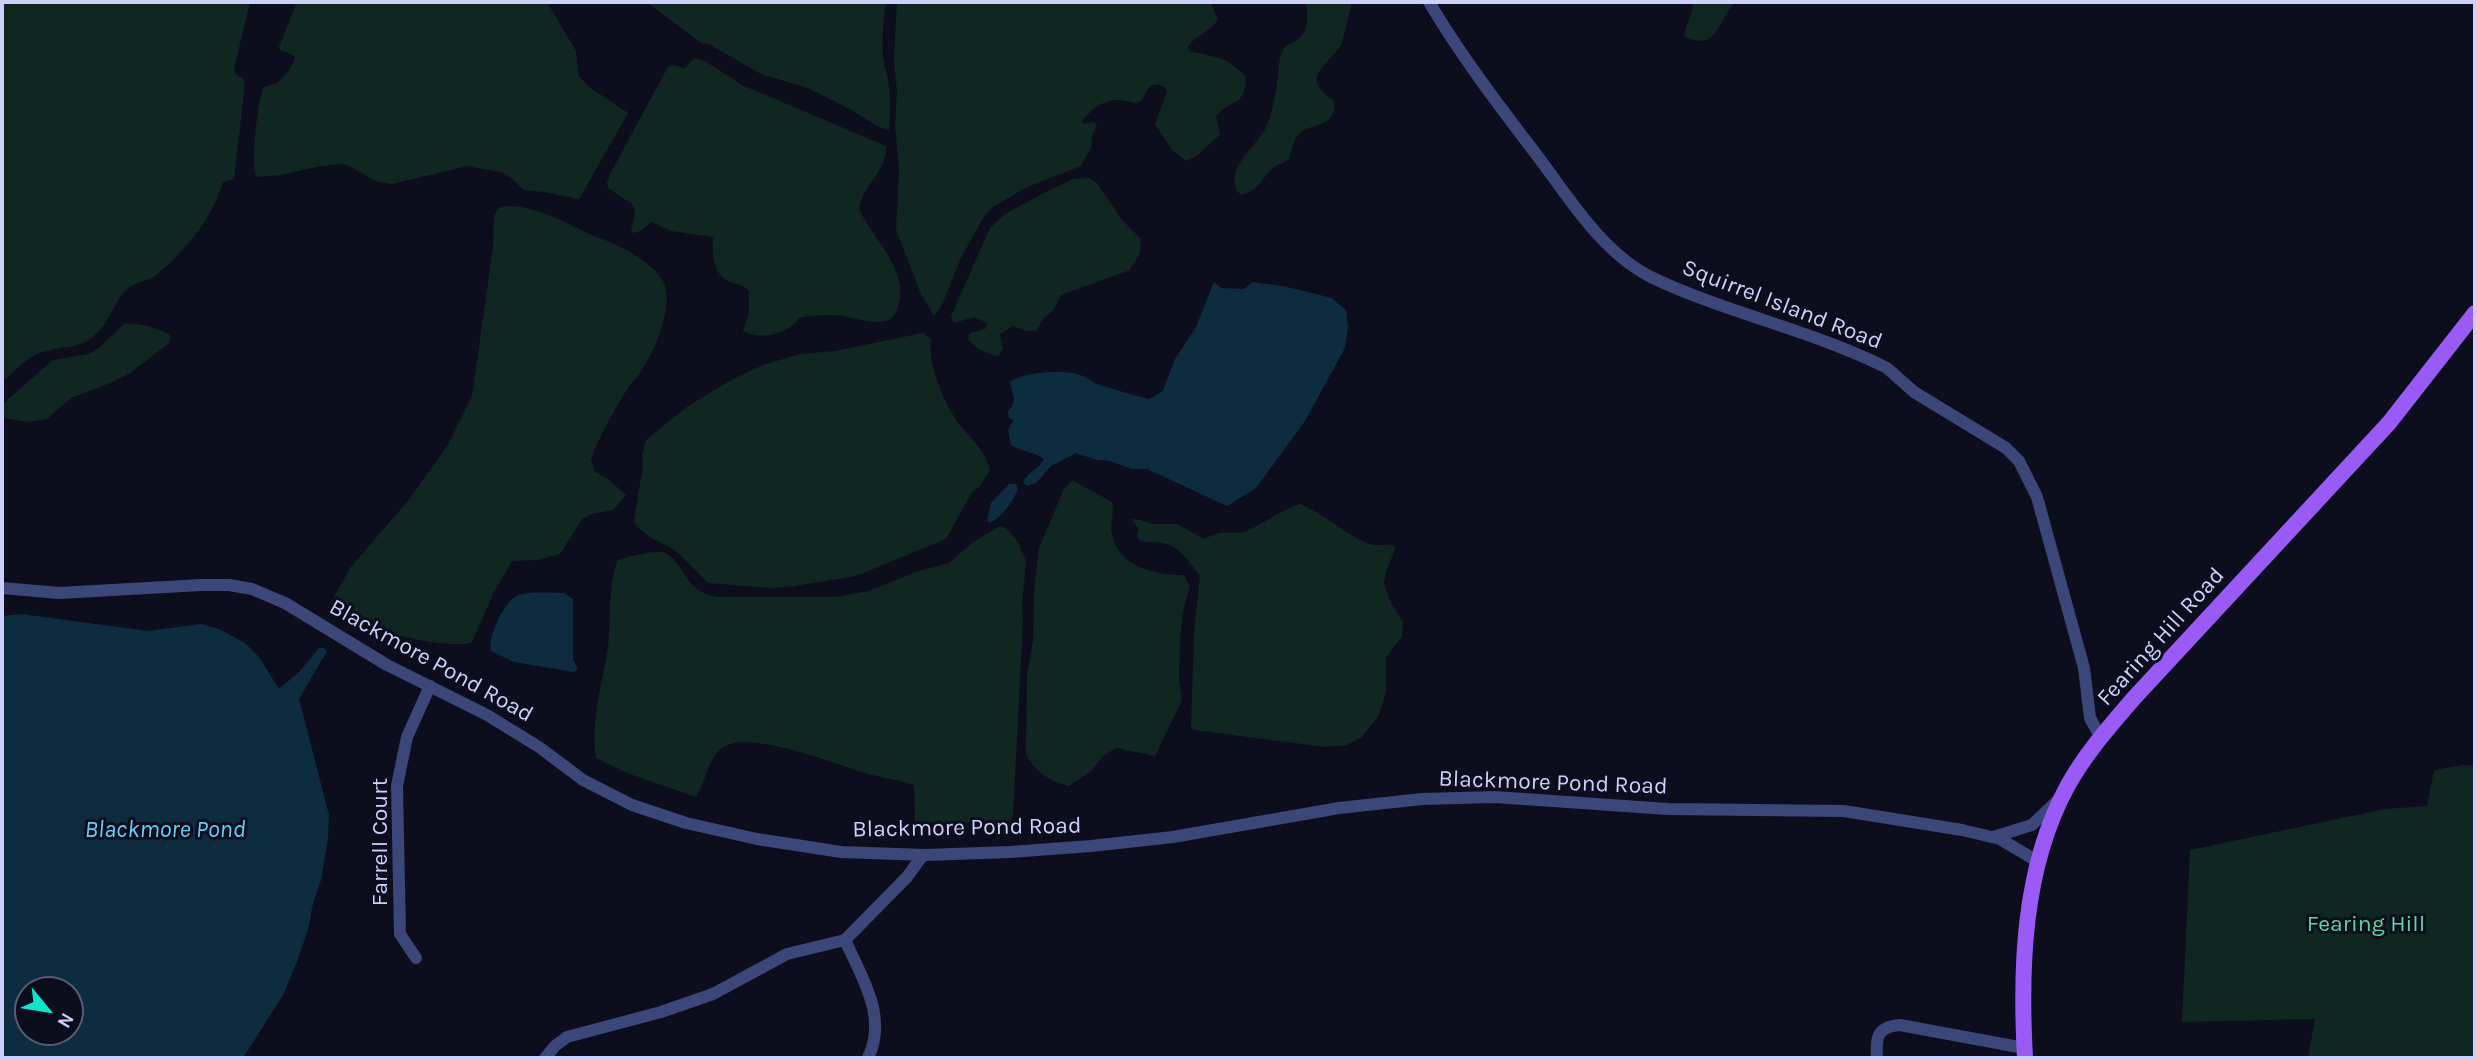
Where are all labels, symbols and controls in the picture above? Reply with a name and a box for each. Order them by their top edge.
street label: Squirrel Island Road [1678,254,1886,356]
street label: Fearing Hill Road [2092,562,2230,712]
street label: Blackmore Pond Road [324,593,538,729]
street label: Blackmore Pond Road [1438,765,1668,801]
street label: Farrell Court [366,778,394,906]
street label: Blackmore Pond Road [852,812,1082,844]
water label: Blackmore Pond [85,816,245,844]
park label: Fearing Hill [2307,910,2425,938]
north arrow [14,976,84,1046]
text: N [53,1009,78,1032]

